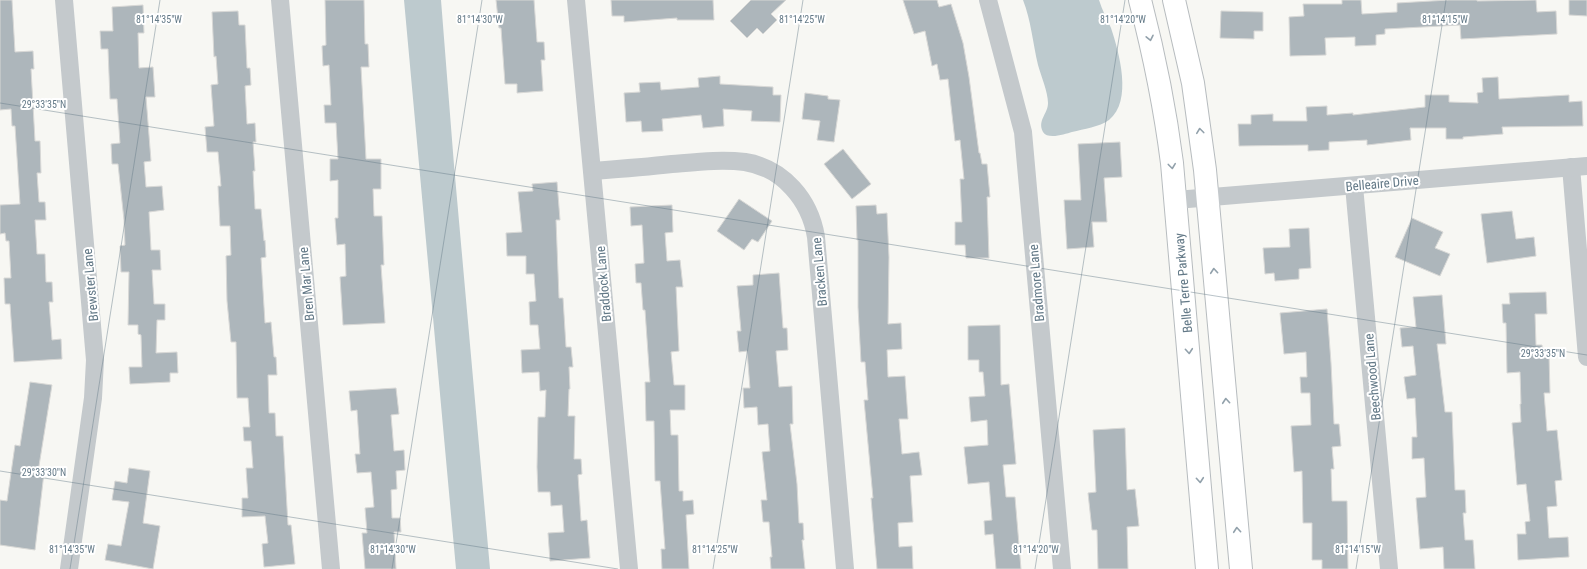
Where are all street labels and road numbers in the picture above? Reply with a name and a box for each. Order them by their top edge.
street label: Belleaire Drive [1345,173,1419,194]
street label: Belle Terre Parkway [1172,232,1195,334]
street label: Bracken Lane [809,237,830,307]
street label: Bradmore Lane [1026,244,1047,322]
street label: Braddock Lane [593,245,614,323]
street label: Bren Mar Lane [296,246,317,322]
street label: Brewster Lane [80,248,101,322]
street label: Beechwood Lane [1361,333,1384,421]

